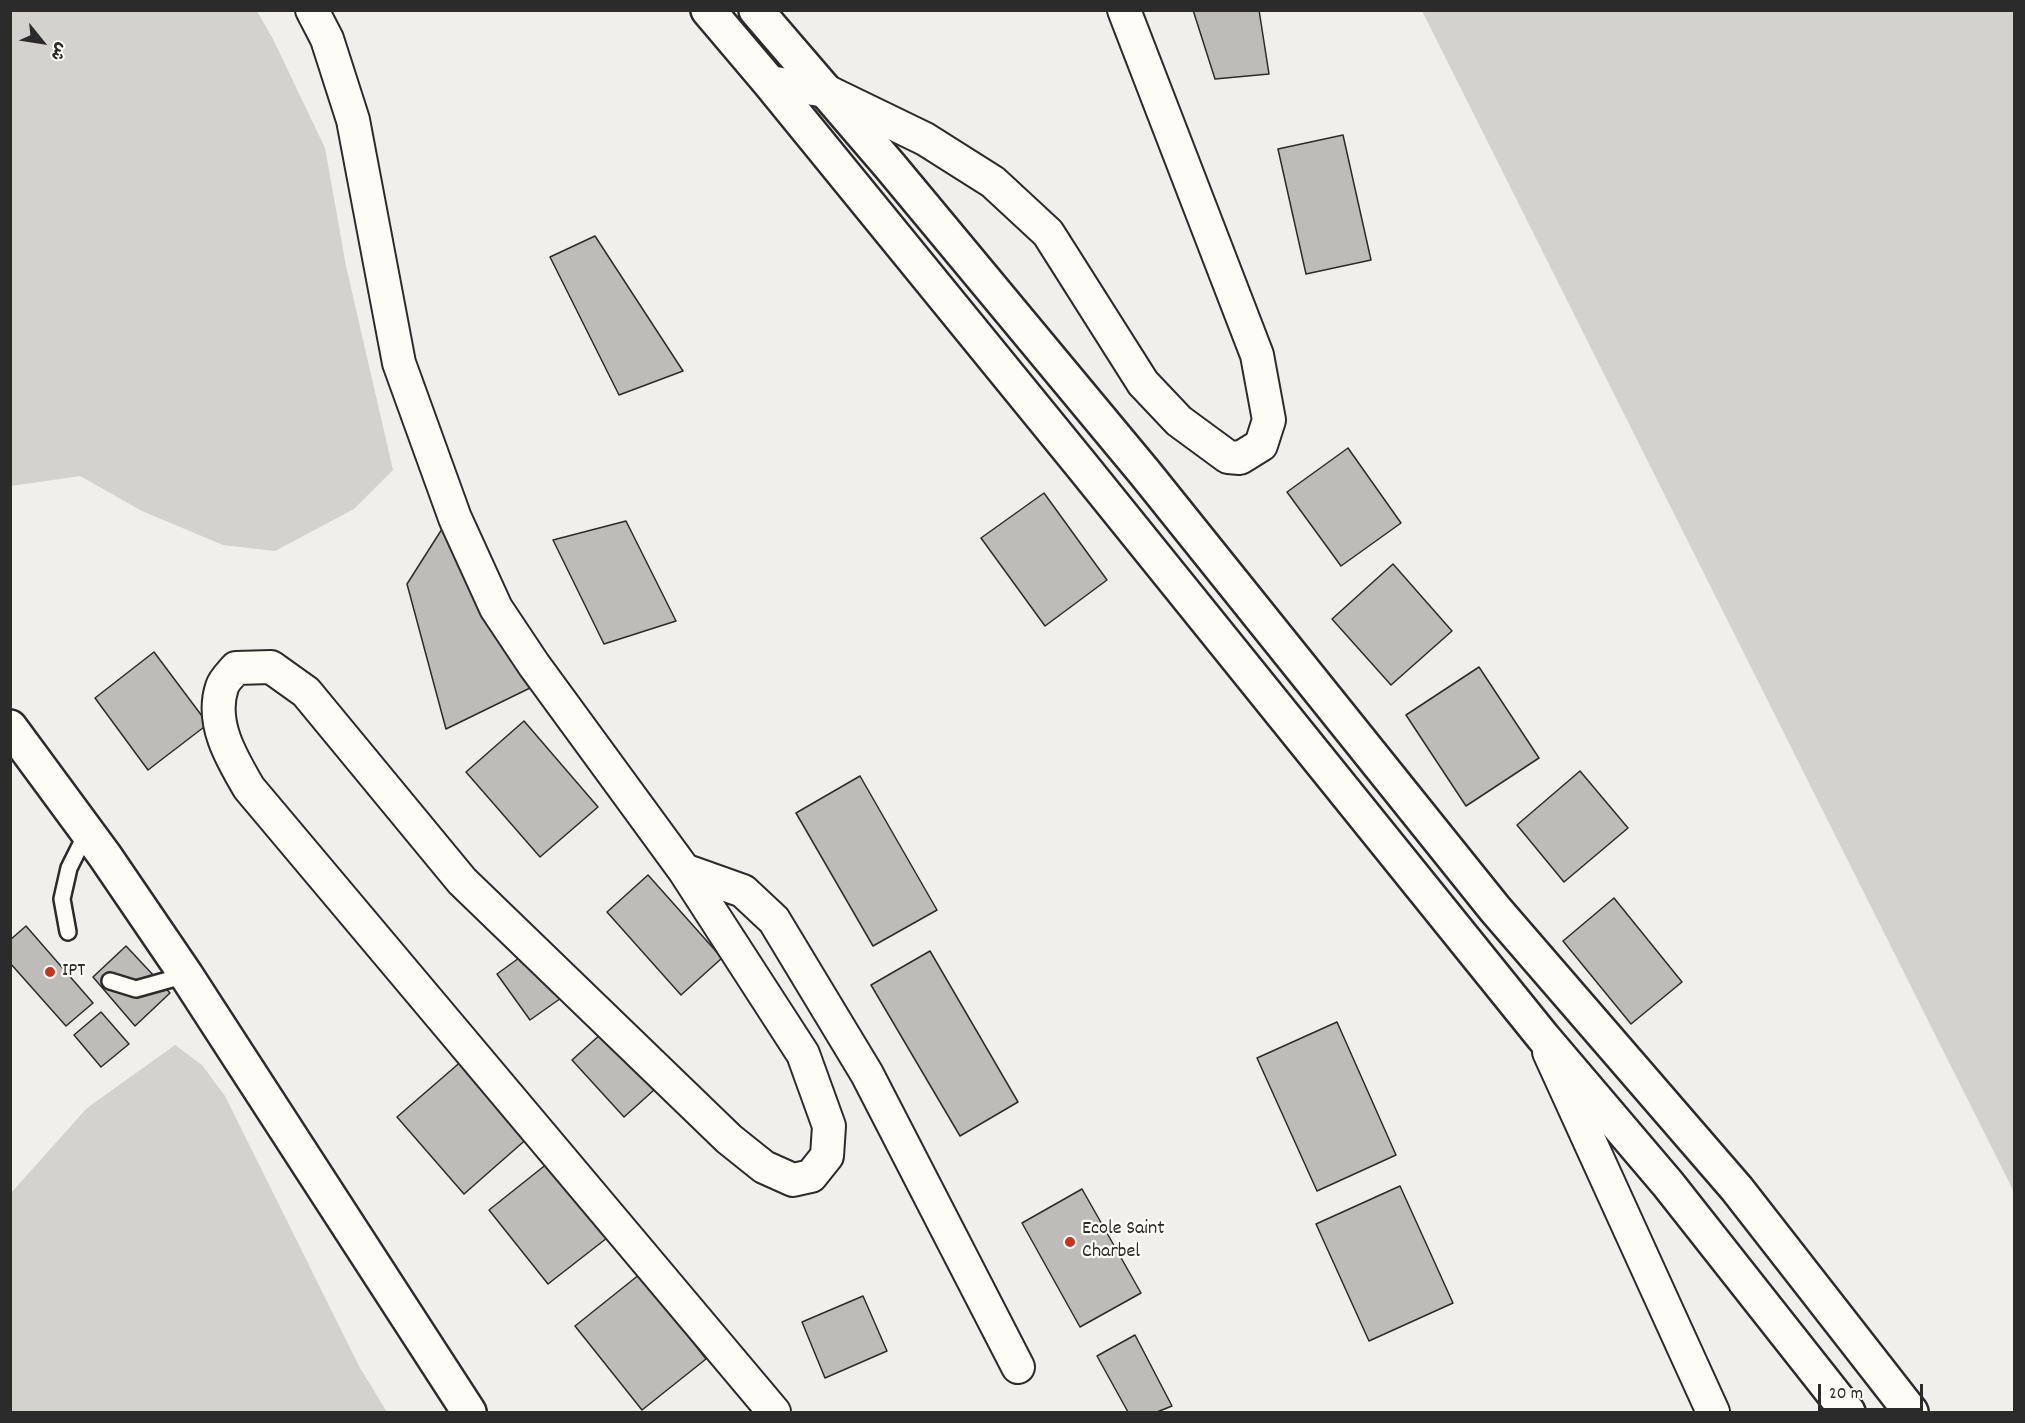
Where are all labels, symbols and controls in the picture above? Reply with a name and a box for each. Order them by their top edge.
north arrow [12,12,72,72]
text: ش [44,38,72,65]
place label: IPT [62,960,85,984]
marker: IPT [43,965,57,979]
place label: Ecole Saint Charbel [1082,1218,1165,1265]
marker: Ecole Saint Charbel [1063,1235,1077,1249]
scale bar [1821,1372,1926,1410]
text: 20 m [1829,1382,1863,1407]

